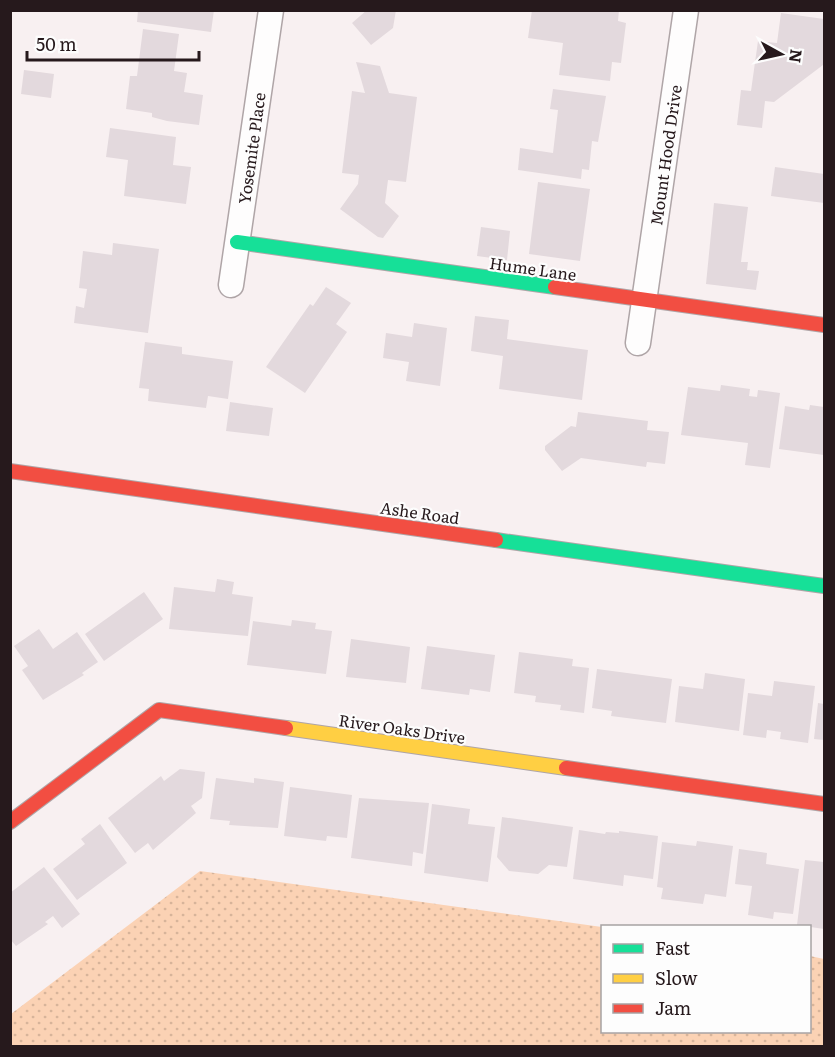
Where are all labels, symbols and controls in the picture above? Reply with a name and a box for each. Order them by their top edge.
scale bar [27,24,200,62]
north arrow [751,24,811,84]
text: 50 m [36,30,77,57]
text: N [784,48,810,65]
street label: Mount Hood Drive [643,83,687,227]
street label: Yosemite Place [231,91,271,205]
street label: Hume Lane [488,250,578,286]
street label: Ashe Road [379,495,461,529]
street label: River Oaks Drive [337,707,467,749]
legend [601,925,811,1033]
text: Fast [655,934,691,961]
text: Slow [655,964,698,991]
text: Jam [655,994,691,1021]

